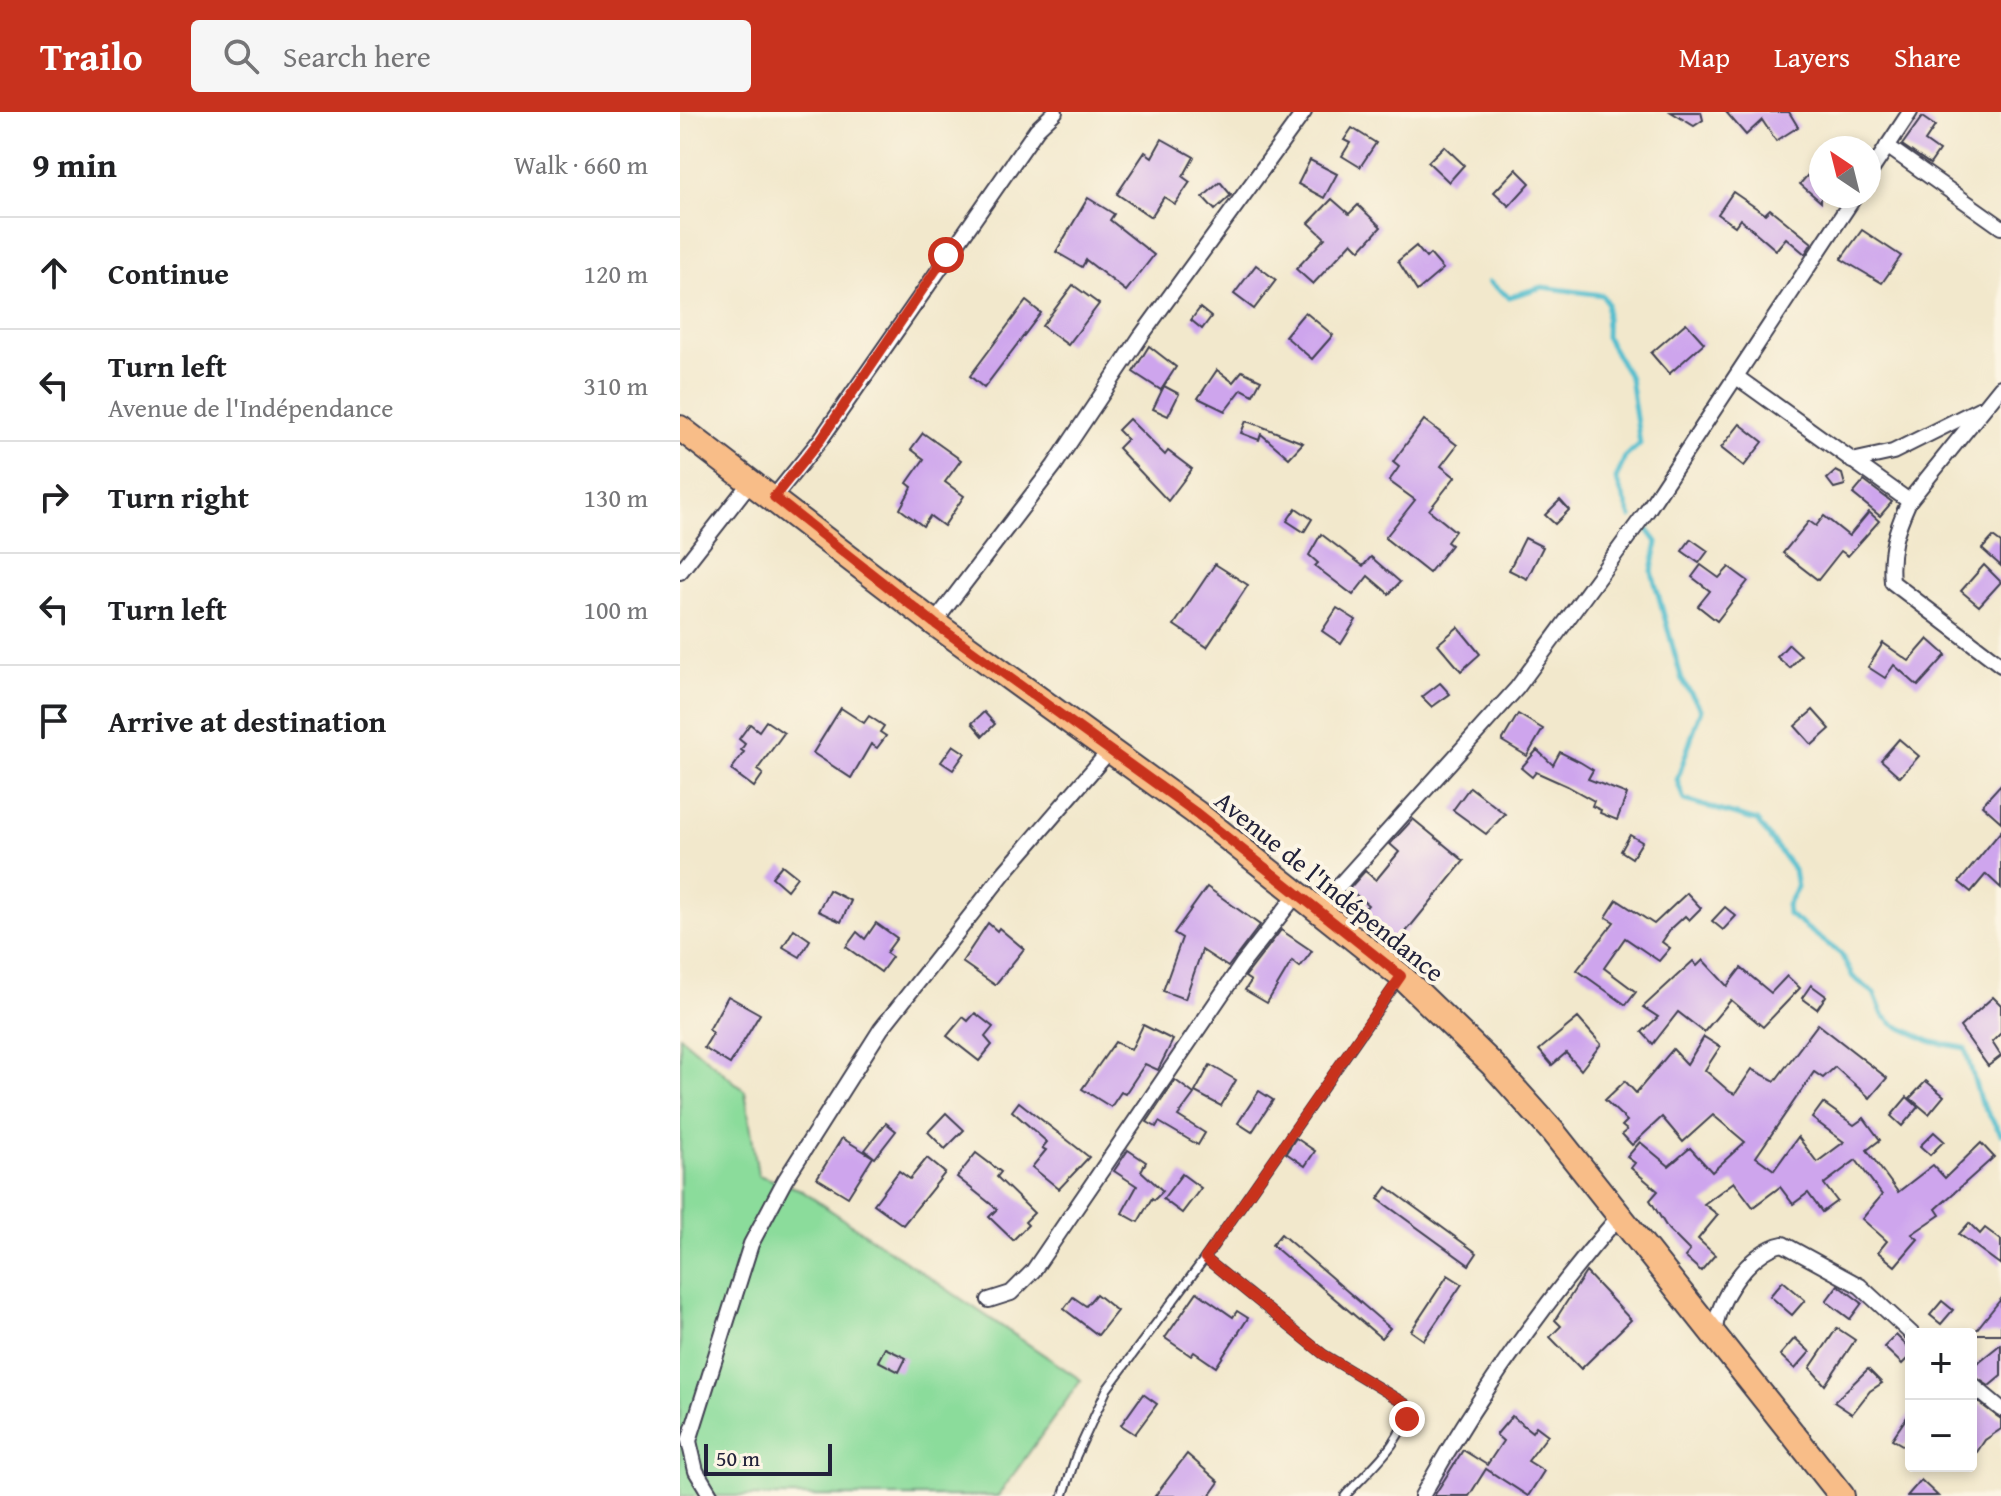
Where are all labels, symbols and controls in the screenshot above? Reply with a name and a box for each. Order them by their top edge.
search box [191,20,751,92]
text: Trailo [40,28,143,84]
icon: search [219,34,263,78]
text: Search here [283,34,431,78]
text: Map [1679,36,1730,77]
text: Layers [1774,36,1850,77]
text: Share [1894,36,1961,77]
north arrow [1809,136,1881,208]
text: 9 min [32,140,117,189]
text: Walk · 660 m [514,145,648,184]
route start [928,237,964,273]
icon: ahead [32,251,76,295]
text: Continue [108,251,229,295]
text: 120 m [583,254,648,293]
text: Turn left [108,344,227,388]
icon: left [32,363,76,407]
text: 310 m [583,366,648,405]
text: Avenue de l'Indépendance [108,388,393,427]
icon: right [32,475,76,519]
text: Turn right [108,475,249,519]
text: 130 m [583,478,648,517]
icon: left [32,587,76,631]
text: Turn left [108,587,227,631]
text: 100 m [583,590,648,629]
icon: arrive [32,699,76,743]
text: Arrive at destination [108,699,386,743]
street label: Avenue de l'Indépendance [1207,781,1453,991]
map controls [1905,1328,1977,1472]
button: + [1905,1328,1977,1400]
button: − [1905,1400,1977,1472]
route end [1389,1401,1425,1437]
scale bar [704,1440,832,1476]
text: 50 m [716,1442,760,1474]

